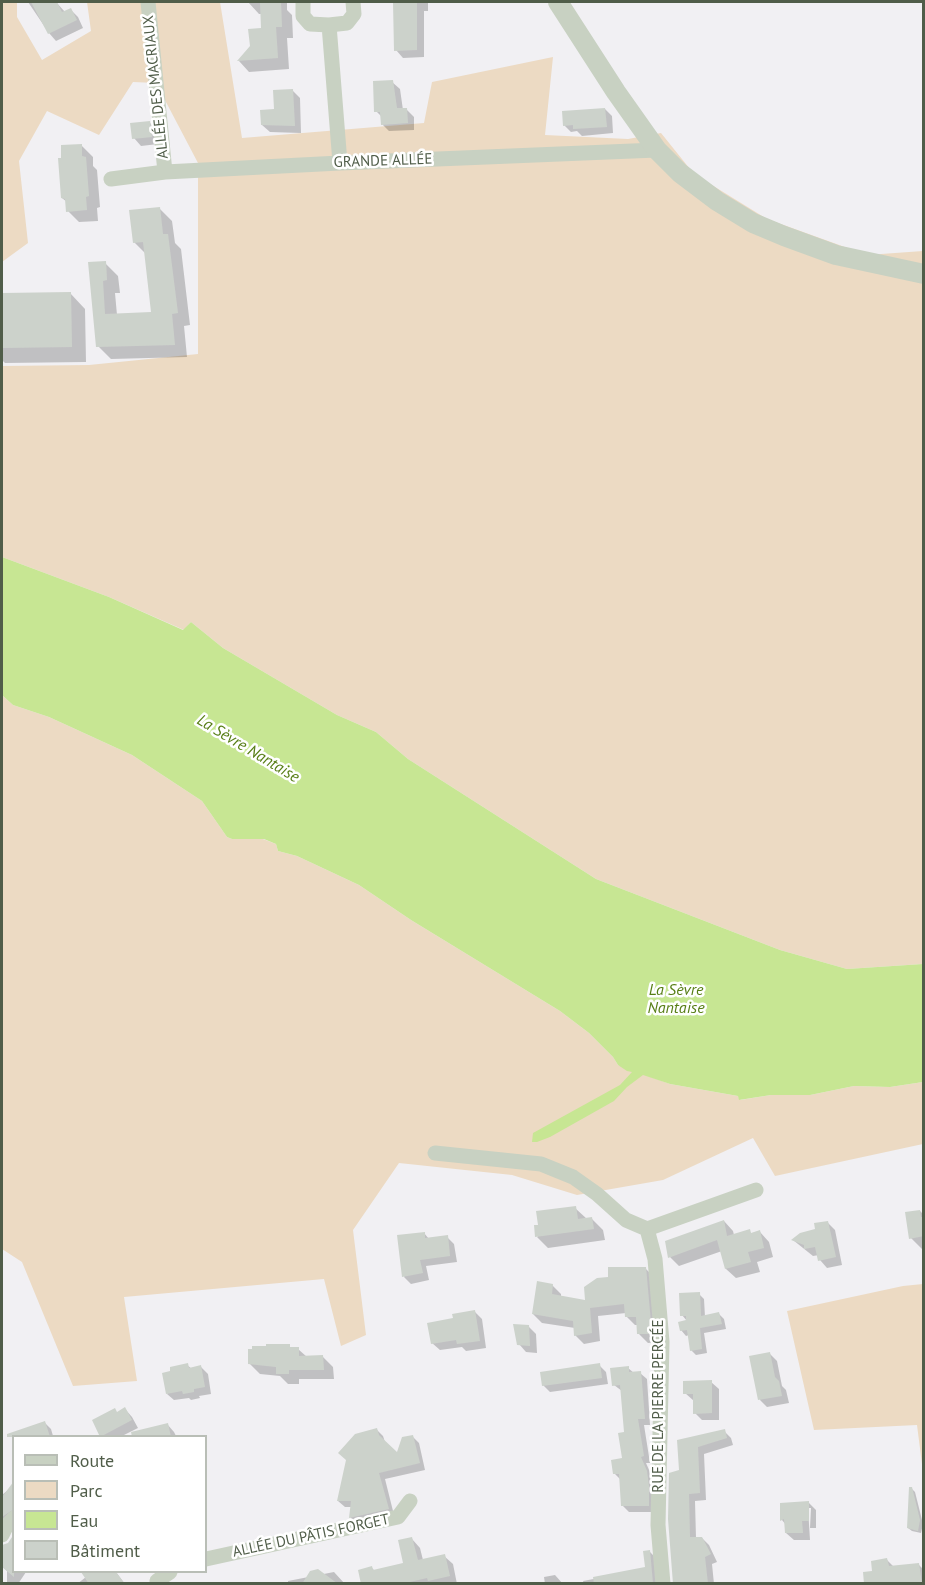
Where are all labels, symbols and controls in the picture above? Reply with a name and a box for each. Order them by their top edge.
street label: ALLÉE DES MACRIAUX [140,14,172,160]
street label: GRANDE ALLÉE [333,150,433,172]
water label: La Sèvre Nantaise [193,711,303,787]
water label: La Sèvre Nantaise [647,980,705,1018]
street label: RUE DE LA PIERRE PERCÉE [650,1319,668,1493]
legend [12,1435,207,1573]
text: Route [70,1449,114,1472]
text: Parc [70,1479,103,1502]
text: Eau [70,1509,98,1532]
street label: ALLÉE DU PÂTIS FORGET [231,1511,391,1561]
text: Bâtiment [70,1539,140,1562]

